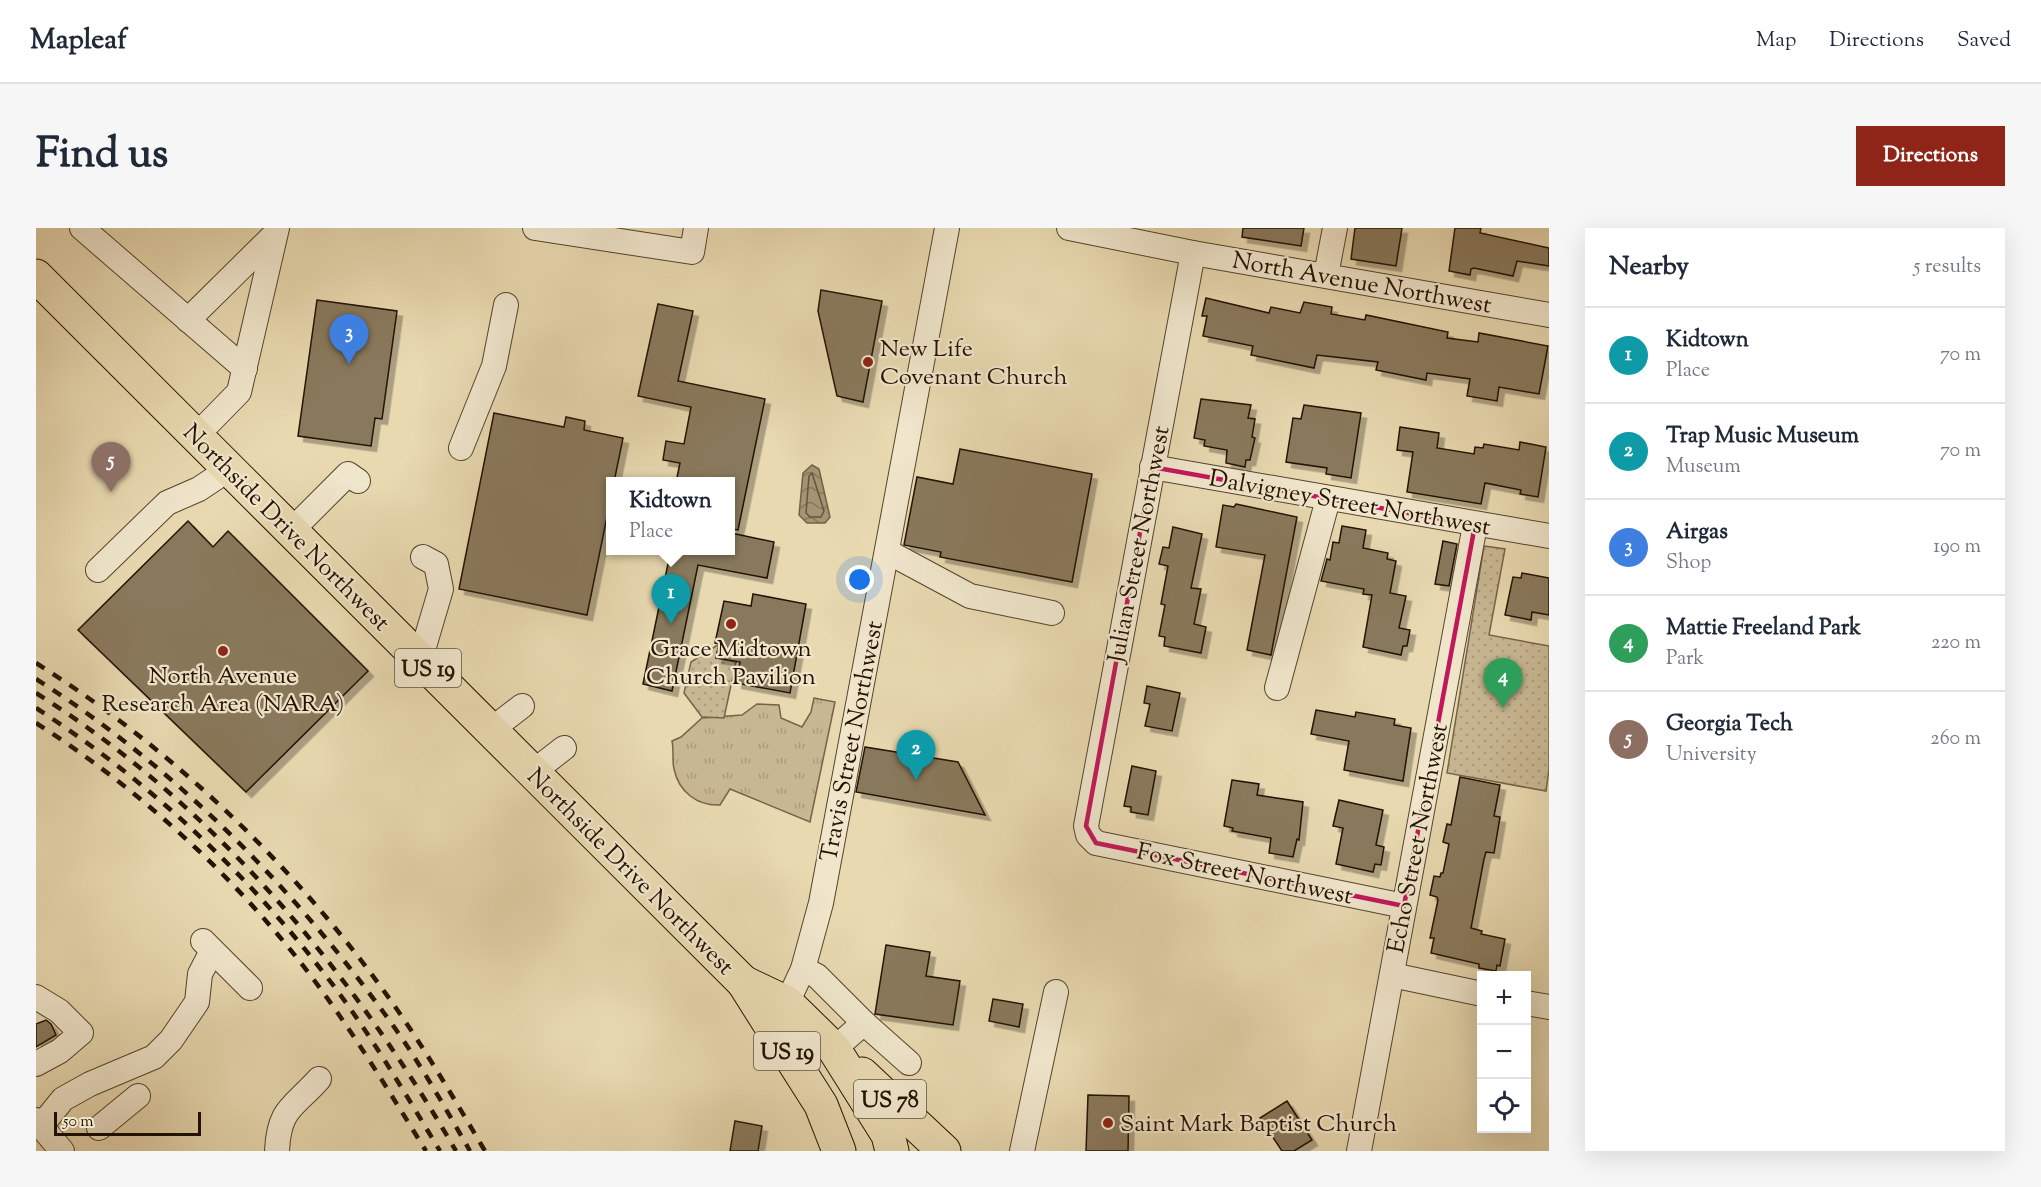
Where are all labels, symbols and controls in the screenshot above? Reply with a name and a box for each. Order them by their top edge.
text: Mapleaf [30,21,127,61]
text: Map [1756,26,1796,56]
text: Directions [1829,26,1924,56]
text: Saved [1957,26,2011,56]
text: Find us [36,126,168,186]
button: Directions [1856,126,2005,186]
street label: North Avenue Northwest [1229,244,1494,324]
text: Nearby [1609,249,1689,286]
text: 5 results [1914,253,1981,282]
pin: 3 [330,314,368,364]
text: Kidtown [1666,325,1749,357]
place label: New Life Covenant Church [880,333,1068,395]
text: 1 [1625,341,1632,370]
text: 70 m [1940,341,1981,370]
marker: New Life Covenant Church [861,355,875,369]
text: Place [1666,357,1710,386]
street label: Northside Drive Northwest [174,417,397,640]
text: Trap Music Museum [1666,421,1859,453]
street label: Julian Street Northwest [1100,423,1180,668]
text: 2 [1624,437,1633,466]
text: 70 m [1940,437,1981,466]
pin: 5 [92,442,130,492]
text: Museum [1666,453,1741,482]
street label: Dalvigney Street Northwest [1206,462,1493,545]
popup [606,477,735,555]
text: Kidtown [629,486,712,518]
text: Airgas [1666,517,1728,549]
text: Place [629,518,673,547]
text: 3 [1624,533,1633,562]
text: 190 m [1933,533,1981,562]
text: Shop [1666,549,1711,578]
your location [845,565,874,594]
pin: 1 [652,574,690,624]
text: Mattie Freeland Park [1666,613,1861,645]
marker: Grace Midtown Church Pavilion [724,617,738,631]
street label: Travis Street Northwest [813,618,893,865]
text: 4 [1623,629,1634,658]
text: 220 m [1931,629,1981,658]
place label: Grace Midtown Church Pavilion [646,633,816,695]
marker: North Avenue Research Area (NARA) [216,644,230,658]
text: Park [1666,645,1704,674]
road number: US 19 [395,649,461,687]
pin: 4 [1484,658,1522,708]
place label: North Avenue Research Area (NARA) [102,660,344,722]
text: Georgia Tech [1666,709,1793,741]
street label: Echo Street Northwest [1380,721,1458,956]
text: 5 [1625,725,1632,754]
text: 260 m [1930,725,1981,754]
pin: 2 [896,730,936,780]
text: University [1666,741,1757,770]
street label: Northside Drive Northwest [518,761,741,984]
street label: Fox Street Northwest [1133,835,1356,914]
map controls [1477,971,1531,1133]
button: + [1477,971,1531,1025]
button: − [1477,1025,1531,1079]
road number: US 19 [754,1032,820,1070]
button: locate [1477,1079,1531,1133]
road number: US 78 [854,1080,926,1118]
place label: Saint Mark Baptist Church [1120,1108,1397,1142]
scale bar [54,1109,201,1136]
text: 50 m [63,1111,94,1134]
marker: Saint Mark Baptist Church [1101,1116,1115,1130]

